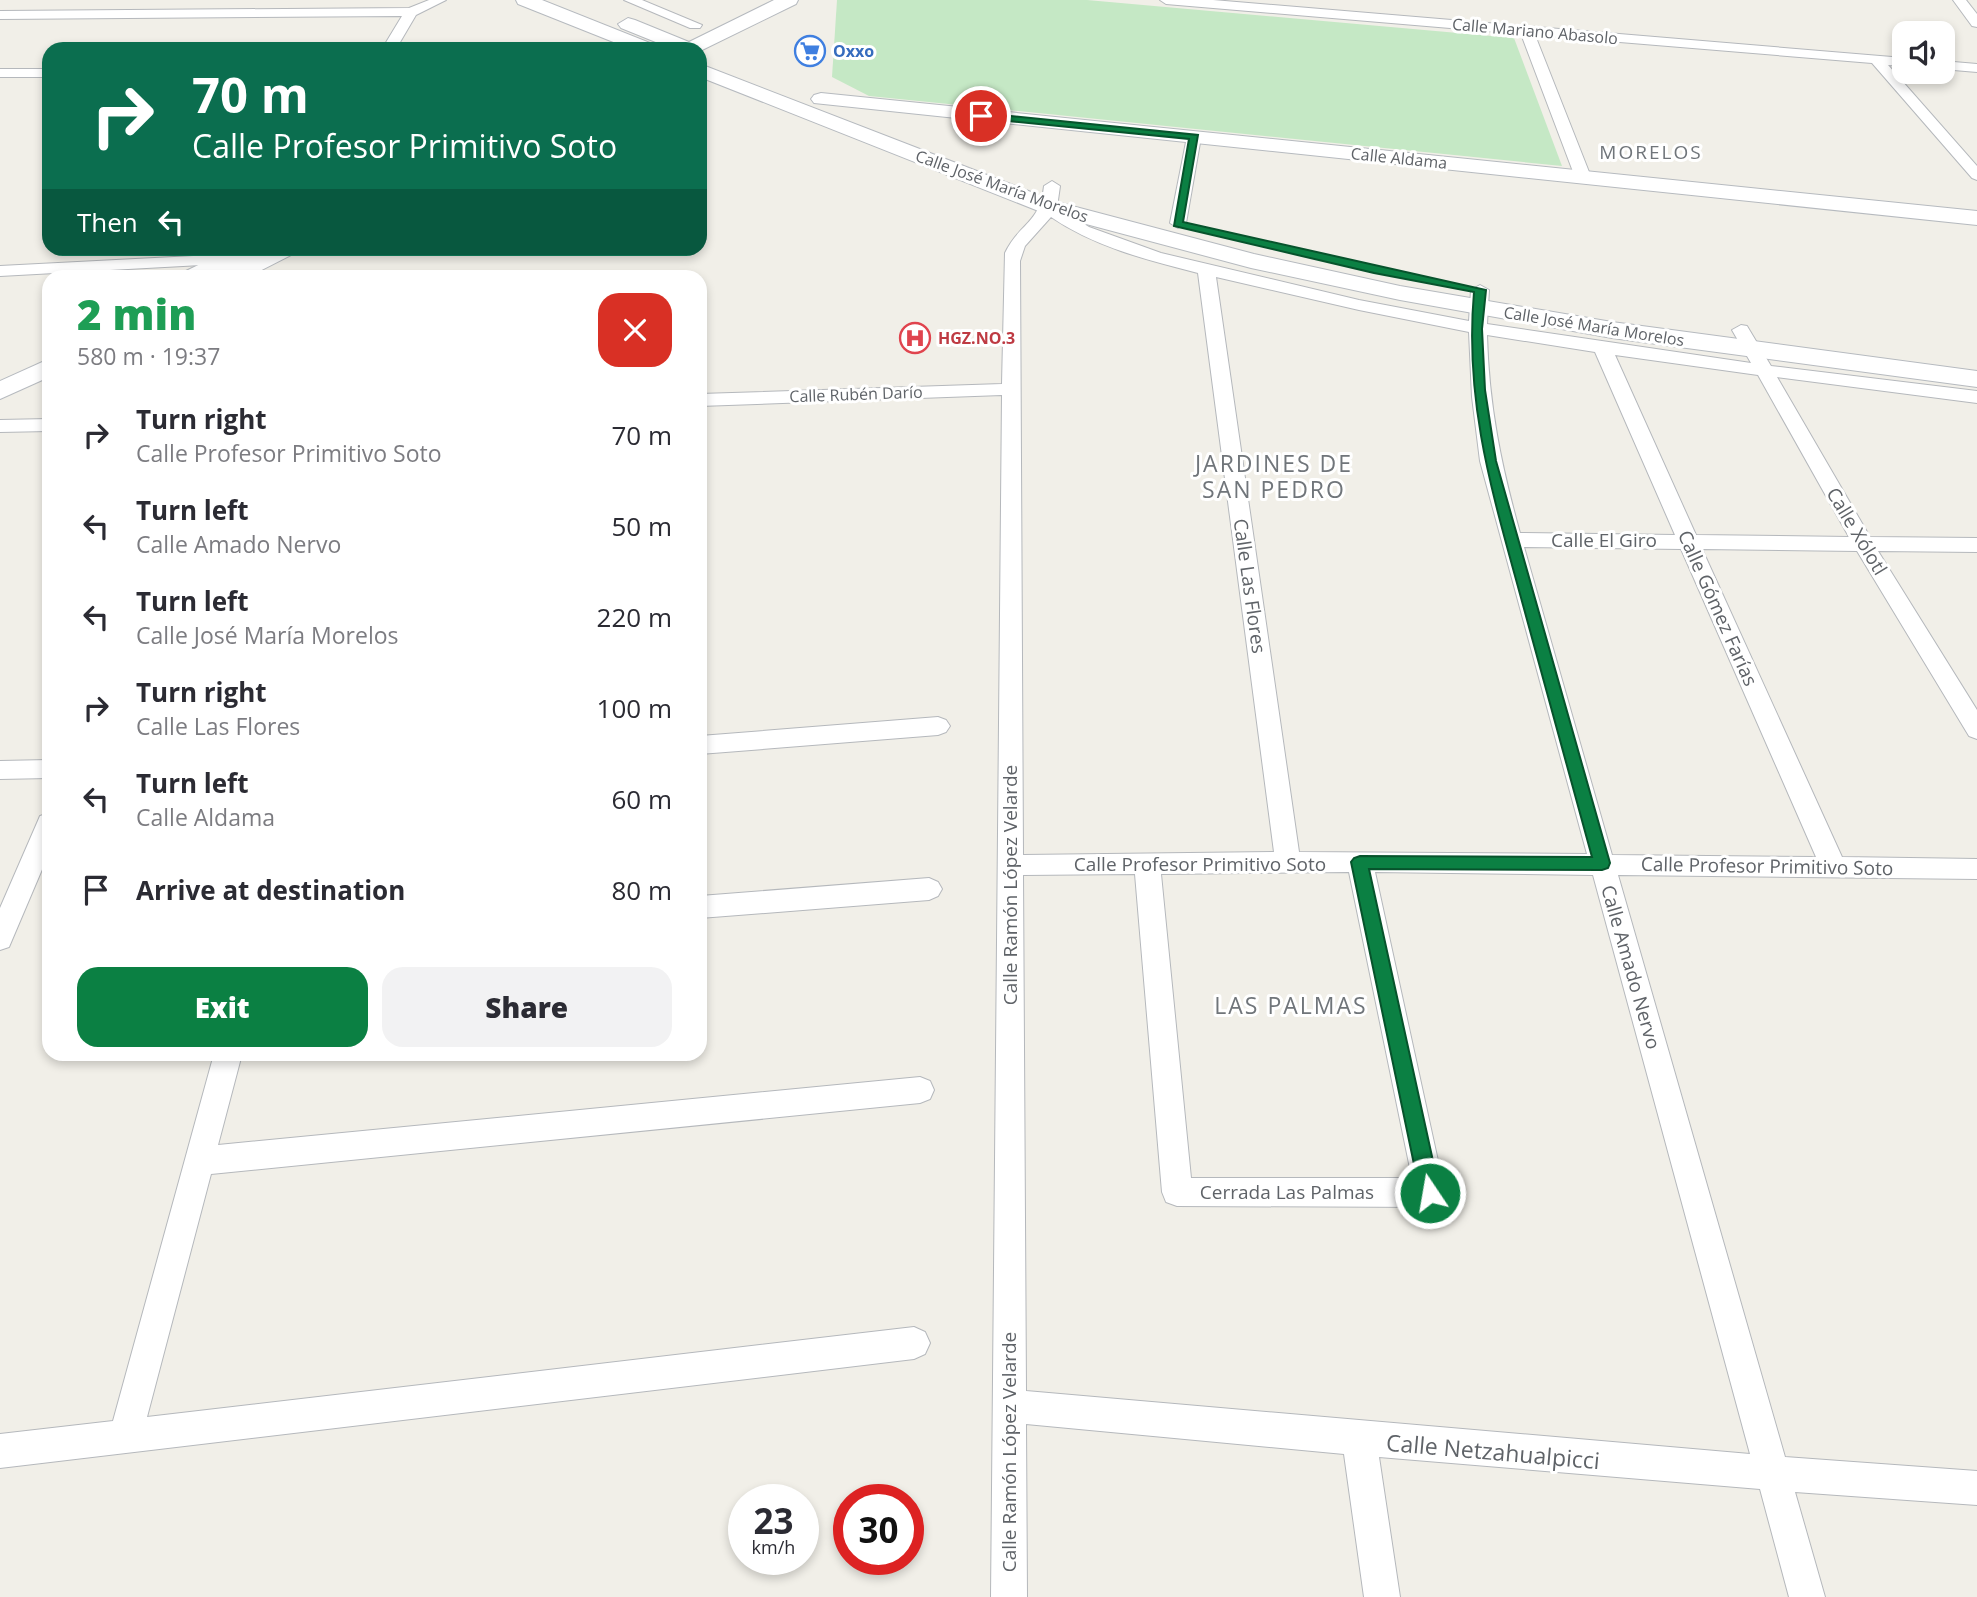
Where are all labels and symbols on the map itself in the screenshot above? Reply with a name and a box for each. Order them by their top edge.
street label: Calle Mariano Abasolo [1451,13,1619,49]
supermarket icon: Oxxo [793,34,827,68]
place label: Oxxo [833,40,874,62]
pin [951,86,1011,146]
district label: MORELOS [1599,139,1703,165]
street label: Calle Aldama [1350,142,1448,174]
street label: Calle José María Morelos [912,144,1092,228]
street label: Calle José María Morelos [1502,301,1686,351]
hospital icon: HGZ.NO.3 [898,321,932,355]
place label: HGZ.NO.3 [938,327,1015,349]
street label: Calle Rubén Darío [789,381,923,407]
district label: JARDINES DE SAN PEDRO [1193,447,1353,505]
street label: Calle Xólotl [1821,482,1893,580]
street label: Calle Las Flores [1228,517,1272,655]
street label: Calle Gómez Farías [1672,526,1764,690]
street label: Calle El Giro [1551,527,1657,553]
street label: Calle Ramón López Velarde [997,765,1023,1005]
street label: Calle Profesor Primitivo Soto [1074,851,1326,877]
street label: Calle Profesor Primitivo Soto [1641,851,1893,881]
street label: Calle Amado Nervo [1595,882,1667,1052]
district label: LAS PALMAS [1214,989,1368,1021]
position arrow [1393,1156,1467,1230]
street label: Cerrada Las Palmas [1200,1179,1374,1205]
street label: Calle Ramón López Velarde [996,1332,1022,1572]
street label: Calle Netzahualpicci [1385,1426,1601,1476]
speed limit sign: 30 [833,1484,924,1575]

